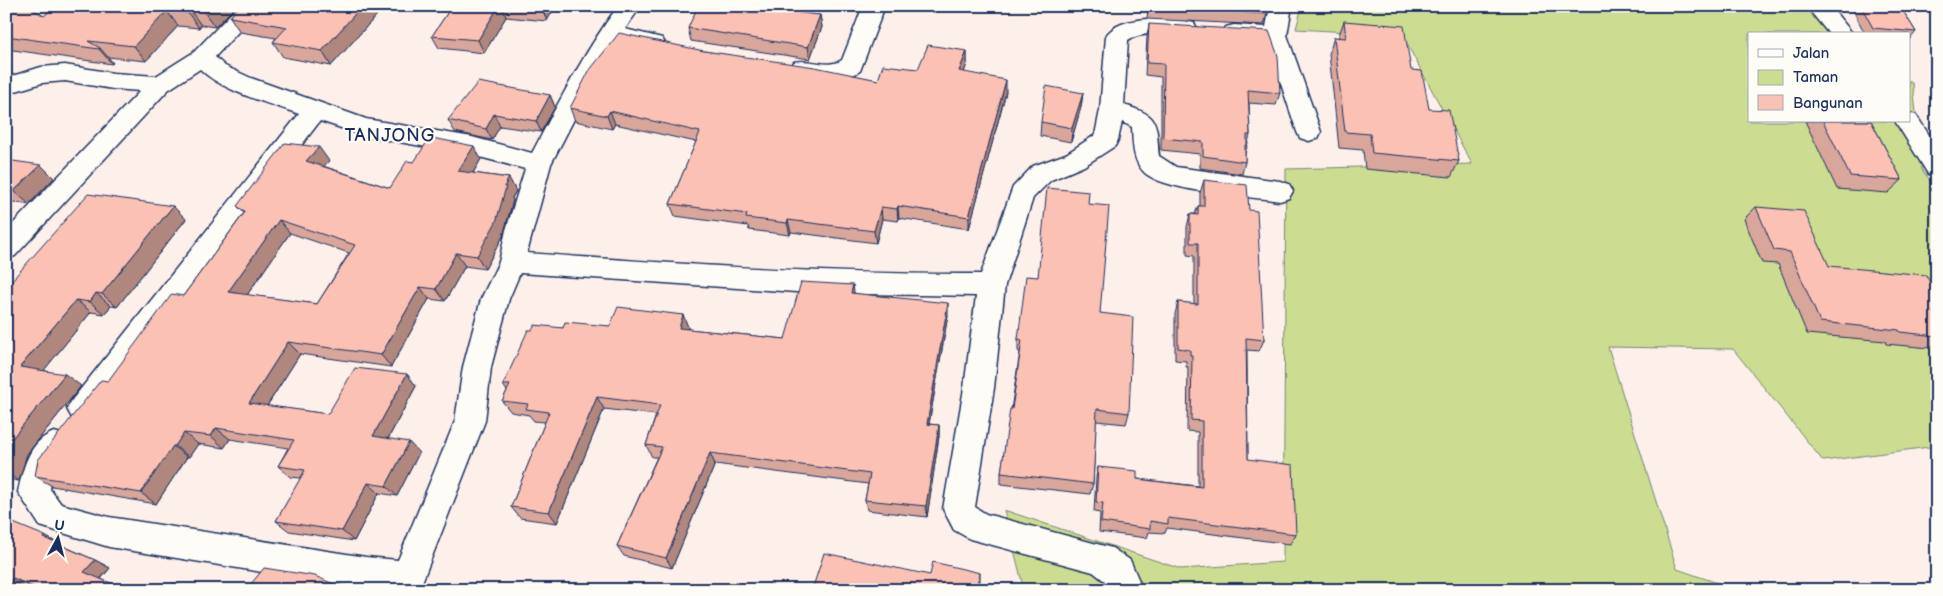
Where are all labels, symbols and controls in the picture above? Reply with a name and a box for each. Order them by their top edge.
legend [1748,32,1910,122]
text: Jalan [1793,44,1829,63]
text: Taman [1793,68,1838,87]
text: Bangunan [1793,94,1863,113]
district label: TANJONG [345,125,435,146]
north arrow [32,514,82,564]
text: U [54,517,66,535]

